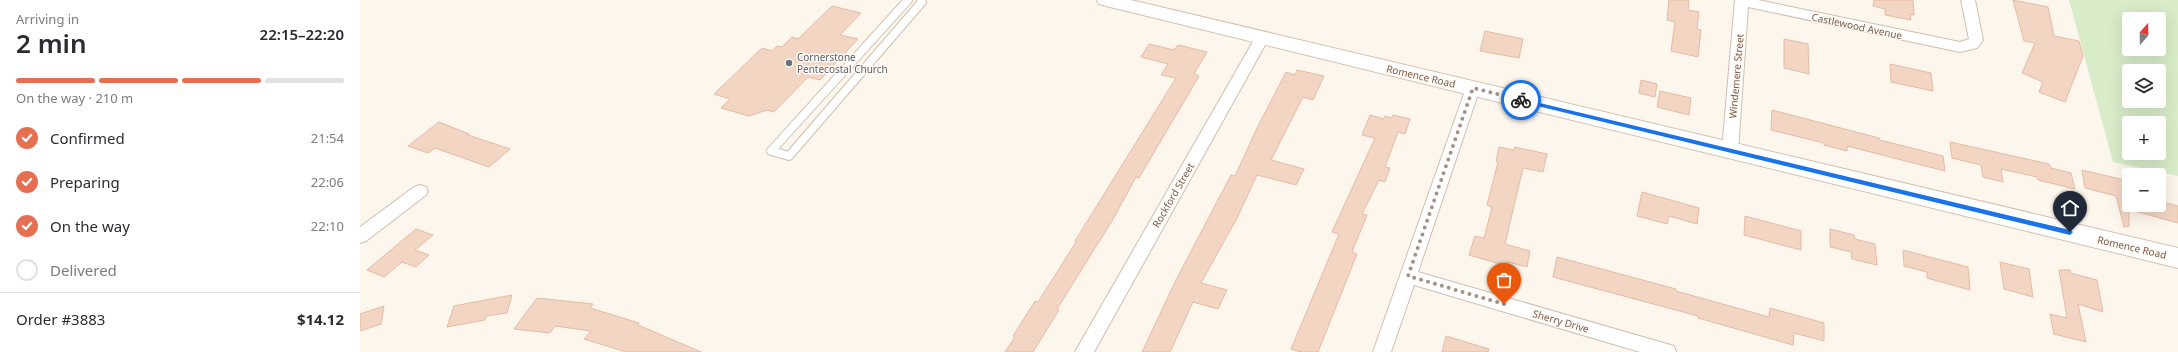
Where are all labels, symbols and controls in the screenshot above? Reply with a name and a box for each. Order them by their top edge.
text: Arriving in [16,10,79,28]
street label: Castlewood Avenue [1810,10,1904,43]
north arrow [2122,12,2166,56]
map controls [2122,12,2166,212]
text: 22:15–22:20 [260,24,344,44]
text: 2 min [16,25,87,61]
street label: Windemere Street [1725,33,1747,119]
place label: Cornerstone Pentecostal Church [797,50,888,76]
marker: Cornerstone Pentecostal Church [784,58,794,68]
street label: Romence Road [1385,61,1457,91]
button: layers [2122,64,2166,108]
courier [1501,80,1541,120]
text: On the way · 210 m [16,89,133,107]
icon: bike [1510,89,1532,111]
button: + [2122,116,2166,160]
icon: check [16,127,38,149]
text: Confirmed [50,128,125,148]
text: 21:54 [311,129,344,147]
street label: Rockford Street [1149,160,1197,230]
button: − [2122,168,2166,212]
icon: check [16,171,38,193]
text: Preparing [50,172,120,192]
text: 22:06 [311,173,344,191]
pin [2053,191,2087,232]
icon: home [2059,197,2081,219]
icon: check [16,215,38,237]
text: On the way [50,216,130,236]
text: 22:10 [311,217,344,235]
street label: Romence Road [2096,232,2168,262]
text: Delivered [50,260,117,280]
pin [1487,263,1521,304]
icon: bag [1493,269,1515,291]
street label: Sherry Drive [1531,306,1591,336]
text: Order #3883 [16,309,105,329]
text: $14.12 [297,309,344,329]

